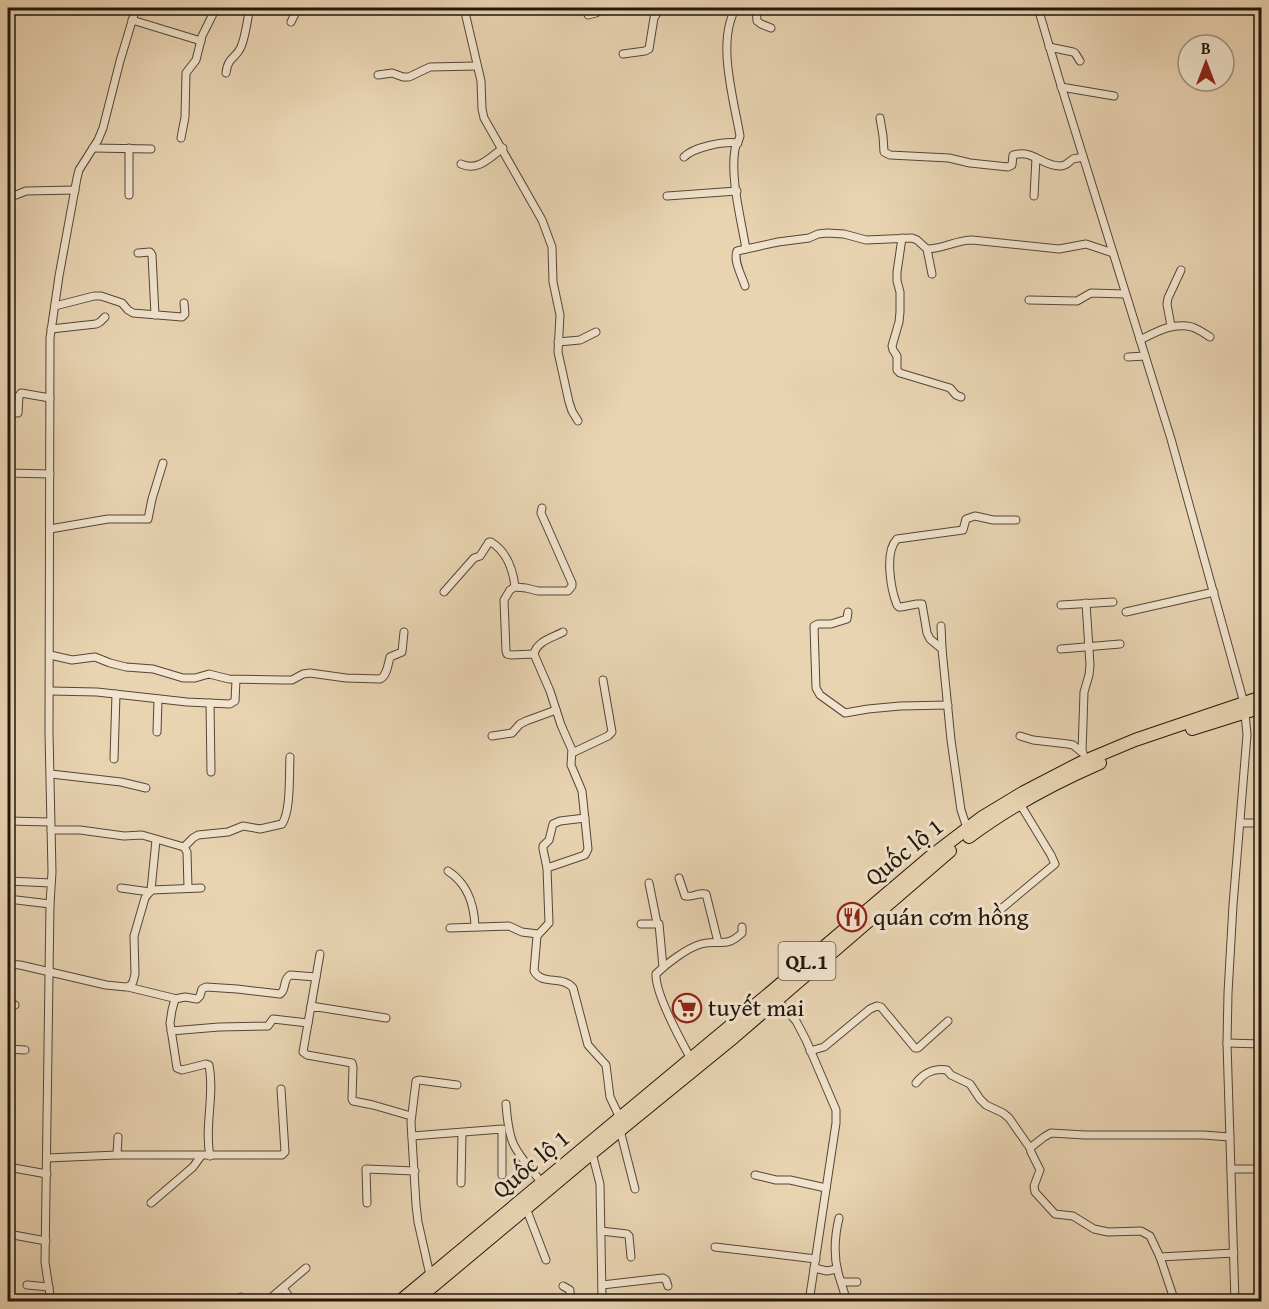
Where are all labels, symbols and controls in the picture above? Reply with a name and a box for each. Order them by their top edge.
north arrow [1176,33,1236,93]
text: B [1201,36,1211,60]
street label: Quốc lộ 1 [857,809,950,894]
place label: quán cơm hồng [873,899,1029,934]
restaurant icon: quán cơm hồng [836,901,868,933]
road number: QL.1 [778,942,836,980]
place label: tuyết mai [708,990,804,1025]
supermarket icon: tuyết mai [671,992,703,1024]
street label: Quốc lộ 1 [484,1121,577,1206]

